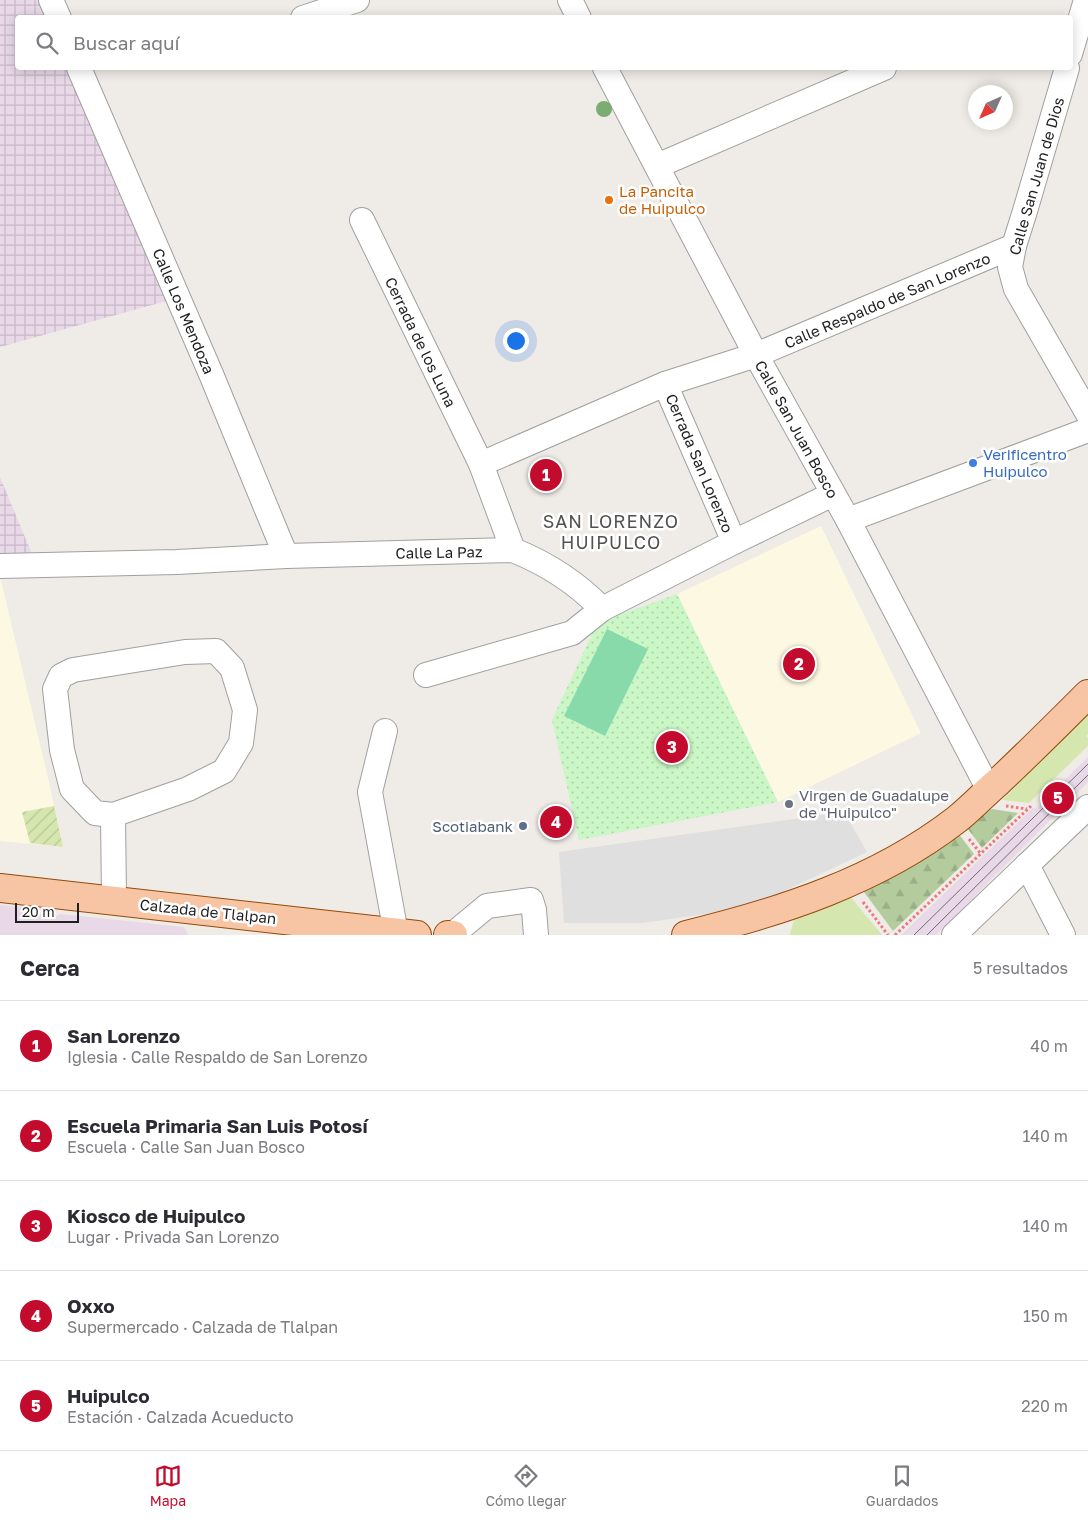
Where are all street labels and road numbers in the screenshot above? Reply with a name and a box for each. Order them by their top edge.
street label: Calle San Juan de Dios [1005,95,1067,257]
street label: Calle Los Mendoza [149,245,219,377]
street label: Calle Respaldo de San Lorenzo [781,248,993,352]
street label: Cerrada de los Luna [382,274,460,410]
street label: Calle San Juan Bosco [752,357,842,501]
street label: Cerrada San Lorenzo [663,391,737,535]
street label: Calle La Paz [395,542,483,562]
street label: Calzada de Tlalpan [139,895,277,927]

